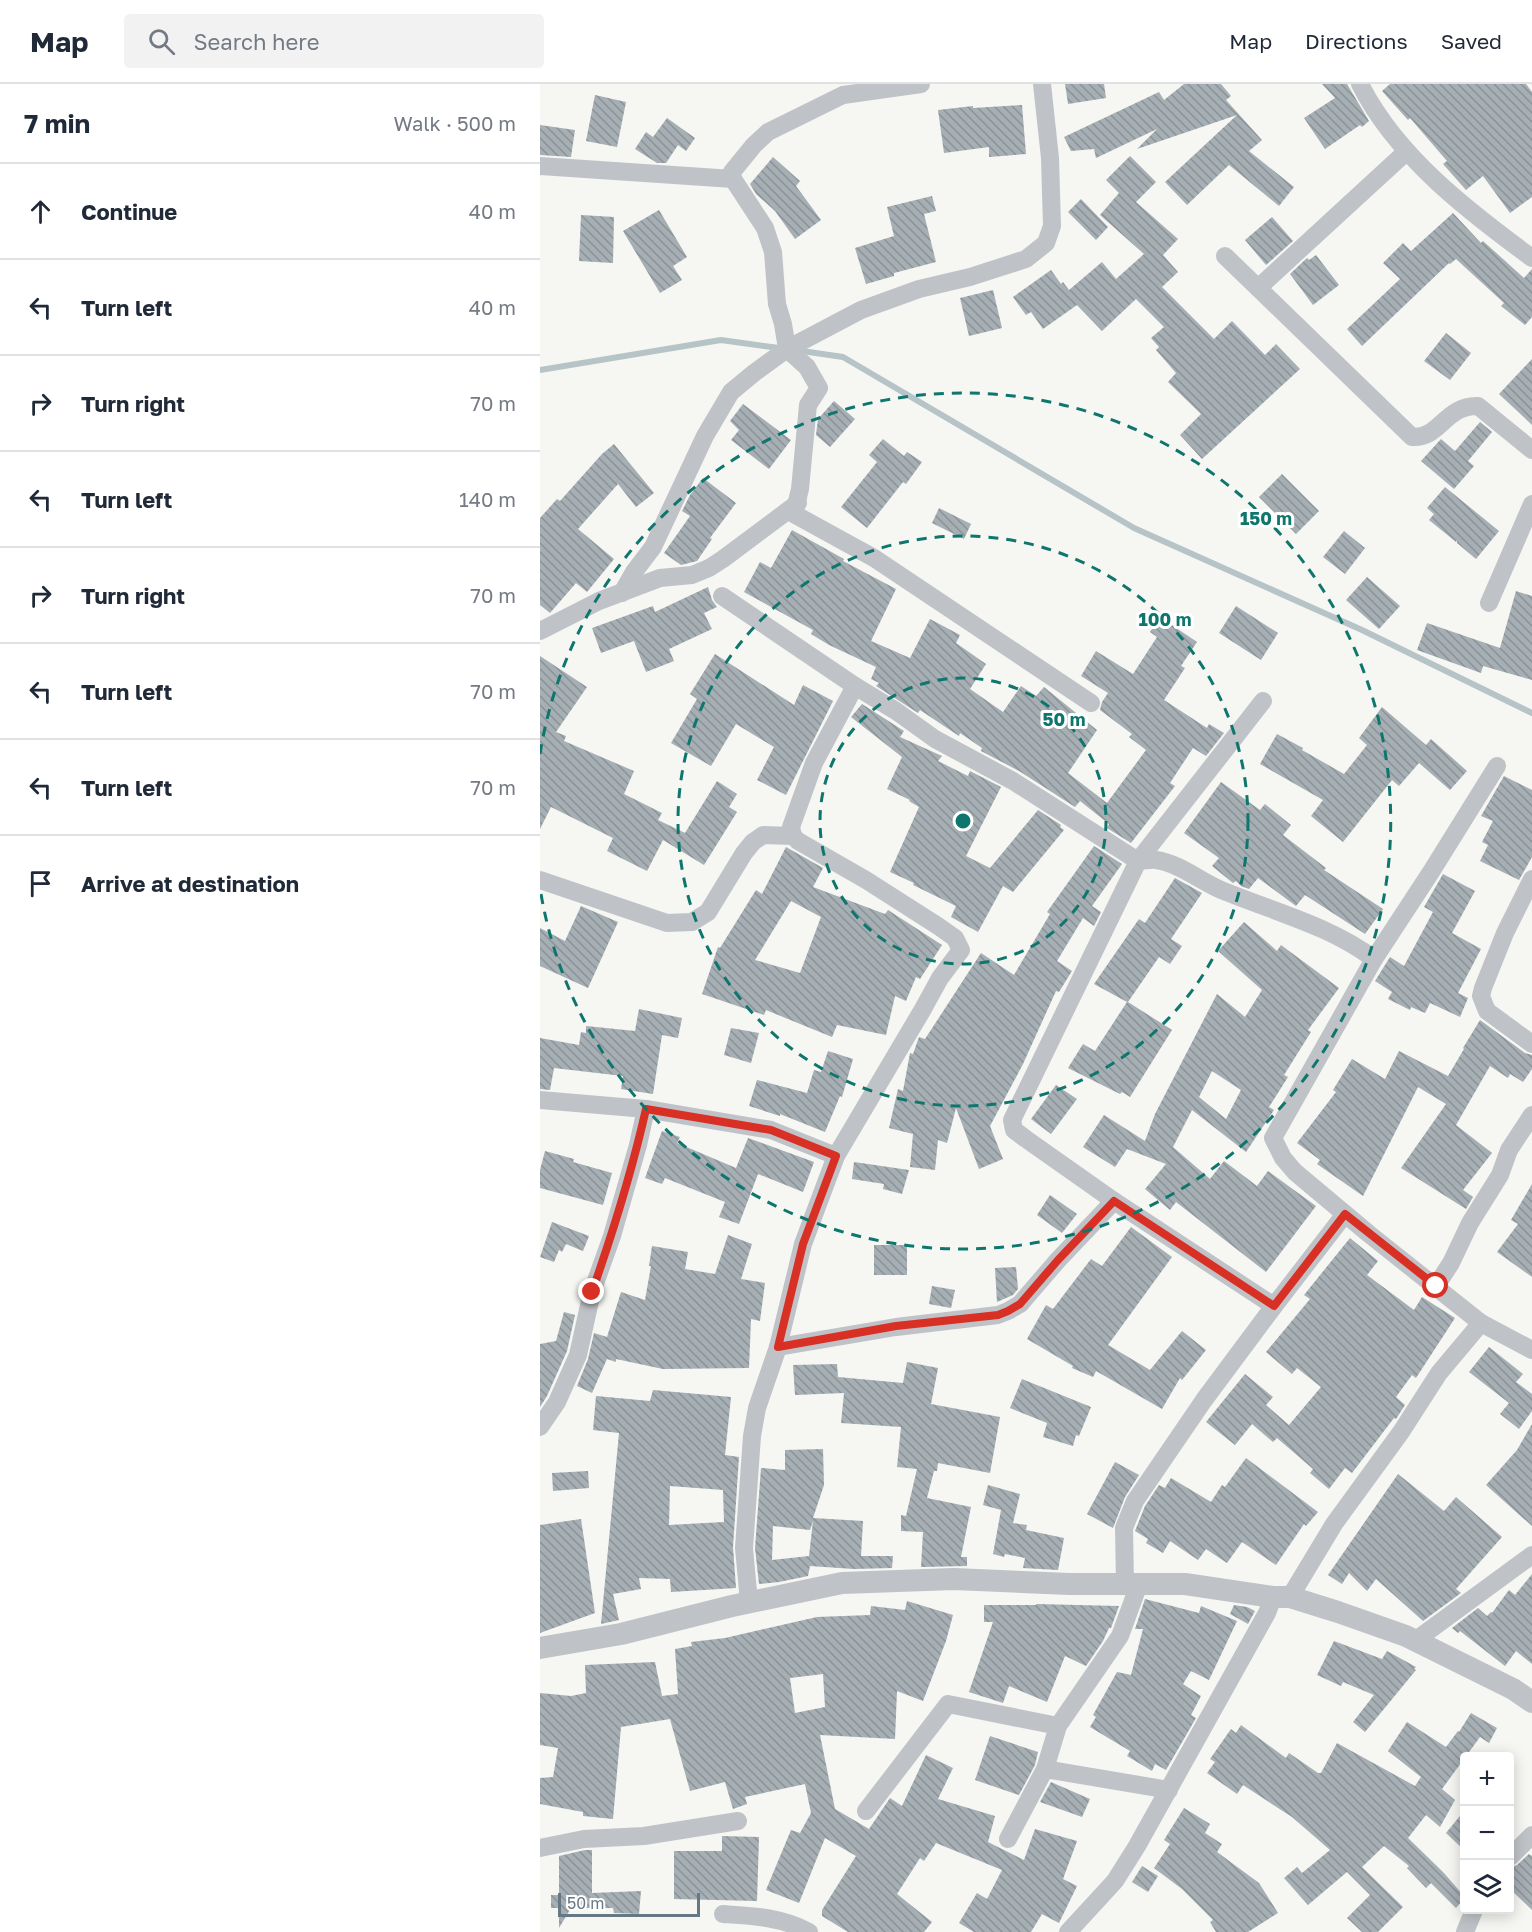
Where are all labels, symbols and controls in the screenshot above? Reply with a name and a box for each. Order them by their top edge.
search box [124,14,544,68]
text: Map [30,25,88,58]
icon: search [145,25,178,58]
text: Search here [193,28,319,55]
text: Map [1229,28,1272,54]
text: Directions [1305,28,1408,54]
text: Saved [1441,28,1502,54]
text: 7 min [24,108,90,139]
text: Walk · 500 m [394,111,516,135]
icon: ahead [24,195,57,228]
text: Continue [81,198,177,225]
text: 40 m [469,199,516,223]
icon: left [24,291,57,324]
text: Turn left [81,294,172,321]
text: 40 m [469,295,516,319]
icon: right [24,387,57,420]
text: Turn right [81,390,185,417]
text: 70 m [470,391,516,415]
icon: left [24,483,57,516]
text: Turn left [81,486,172,513]
text: 140 m [459,487,516,511]
text: 150 m [1240,507,1292,529]
icon: right [24,579,57,612]
text: Turn right [81,582,185,609]
text: 70 m [470,583,516,607]
text: 100 m [1139,608,1191,630]
icon: left [24,675,57,708]
text: Turn left [81,678,172,705]
text: 70 m [470,679,516,703]
text: 50 m [1043,708,1085,730]
icon: left [24,771,57,804]
text: Turn left [81,774,172,801]
text: 70 m [470,775,516,799]
centre of rings [953,811,973,831]
icon: arrive [24,867,57,900]
text: Arrive at destination [81,870,299,897]
route start [1422,1272,1448,1298]
route end [578,1278,604,1304]
map controls [1460,1752,1514,1914]
button: + [1460,1752,1514,1806]
button: − [1460,1806,1514,1860]
button: layers [1460,1860,1514,1914]
scale bar [558,1890,700,1918]
text: 50 m [567,1893,604,1913]

